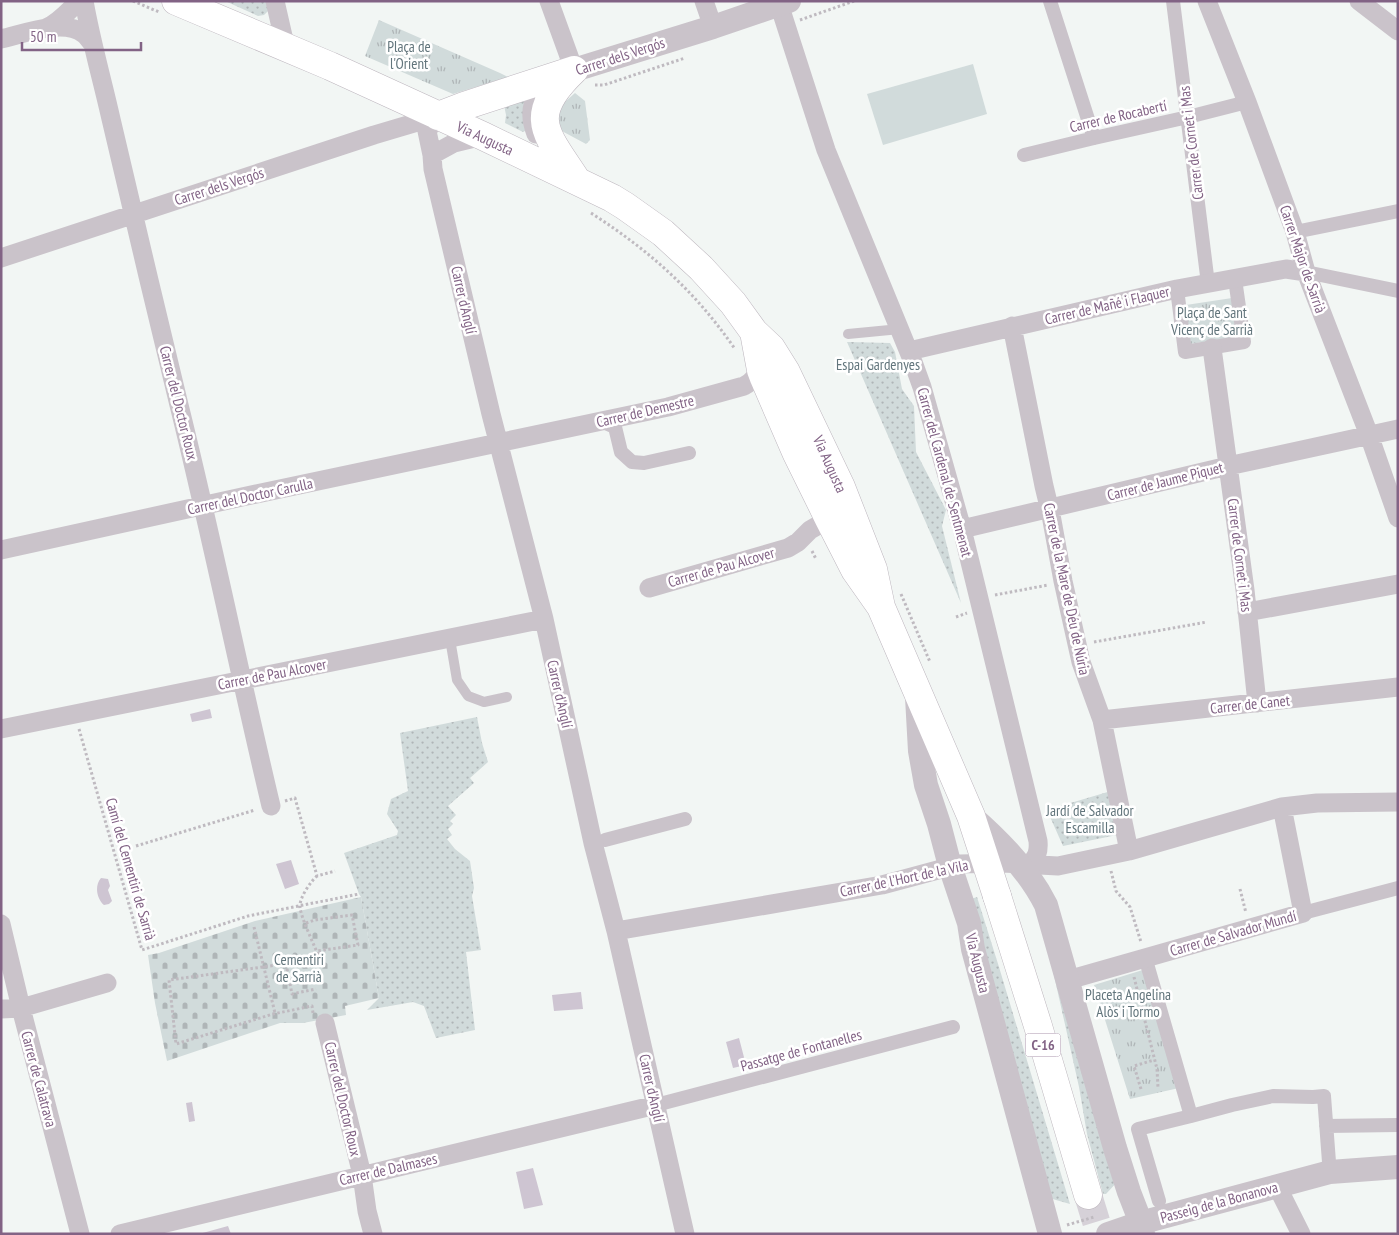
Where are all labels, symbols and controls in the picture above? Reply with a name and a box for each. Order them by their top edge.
scale bar [22,20,141,52]
text: 50 m [30,27,56,46]
street label: Carrer dels Vergós [573,33,667,79]
park label: Plaça de l'Orient [387,37,431,73]
street label: Carrer de Cornet i Mas [1175,85,1207,201]
street label: Carrer de Rocabertí [1068,95,1169,136]
street label: Via Augusta [453,116,517,159]
street label: Carrer dels Vergós [172,163,266,209]
street label: Carrer Major de Sarrià [1276,203,1330,315]
street label: Carrer d'Anglí [447,264,481,336]
street label: Carrer de Mañé i Flaquer [1043,281,1172,329]
park label: Plaça de Sant Vicenç de Sarrià [1170,303,1253,339]
street label: Carrer del Doctor Roux [156,344,202,462]
park label: Espai Gardenyes [836,355,920,374]
street label: Carrer del Cardenal de Sentmenat [913,385,977,559]
street label: Carrer de Demestre [594,391,696,431]
street label: Via Augusta [809,431,851,496]
street label: Carrer de Jaume Piquet [1105,457,1225,505]
street label: Carrer del Doctor Carulla [186,473,314,519]
street label: Carrer de Cornet i Mas [1224,497,1256,613]
street label: Carrer de la Mare de Déu de Núria [1039,501,1095,677]
street label: Carrer de Pau Alcover [665,542,777,591]
street label: Carrer de Pau Alcover [216,654,329,694]
street label: Carrer d'Anglí [543,658,577,730]
street label: Carrer de Canet [1209,690,1291,718]
street label: Camí del Cementiri de Sarrià [102,796,160,942]
park label: Jardí de Salvador Escamilla [1045,801,1135,837]
street label: Carrer de l'Hort de la Vila [838,855,970,901]
street label: Carrer de Salvador Mundí [1168,906,1299,960]
street label: Via Augusta [961,930,995,995]
park label: Cementiri de Sarrià [274,950,324,986]
park label: Placeta Angelina Alòs i Tormo [1085,985,1171,1021]
street label: Passatge de Fontanelles [738,1025,864,1075]
street label: Carrer de Calatrava [17,1029,61,1129]
road number: C-16 [1026,1034,1060,1056]
street label: Carrer del Doctor Roux [321,1040,365,1158]
street label: Carrer d'Anglí [635,1052,669,1124]
street label: Carrer de Dalmases [337,1149,439,1189]
street label: Passeig de la Bonanova [1158,1177,1280,1227]

